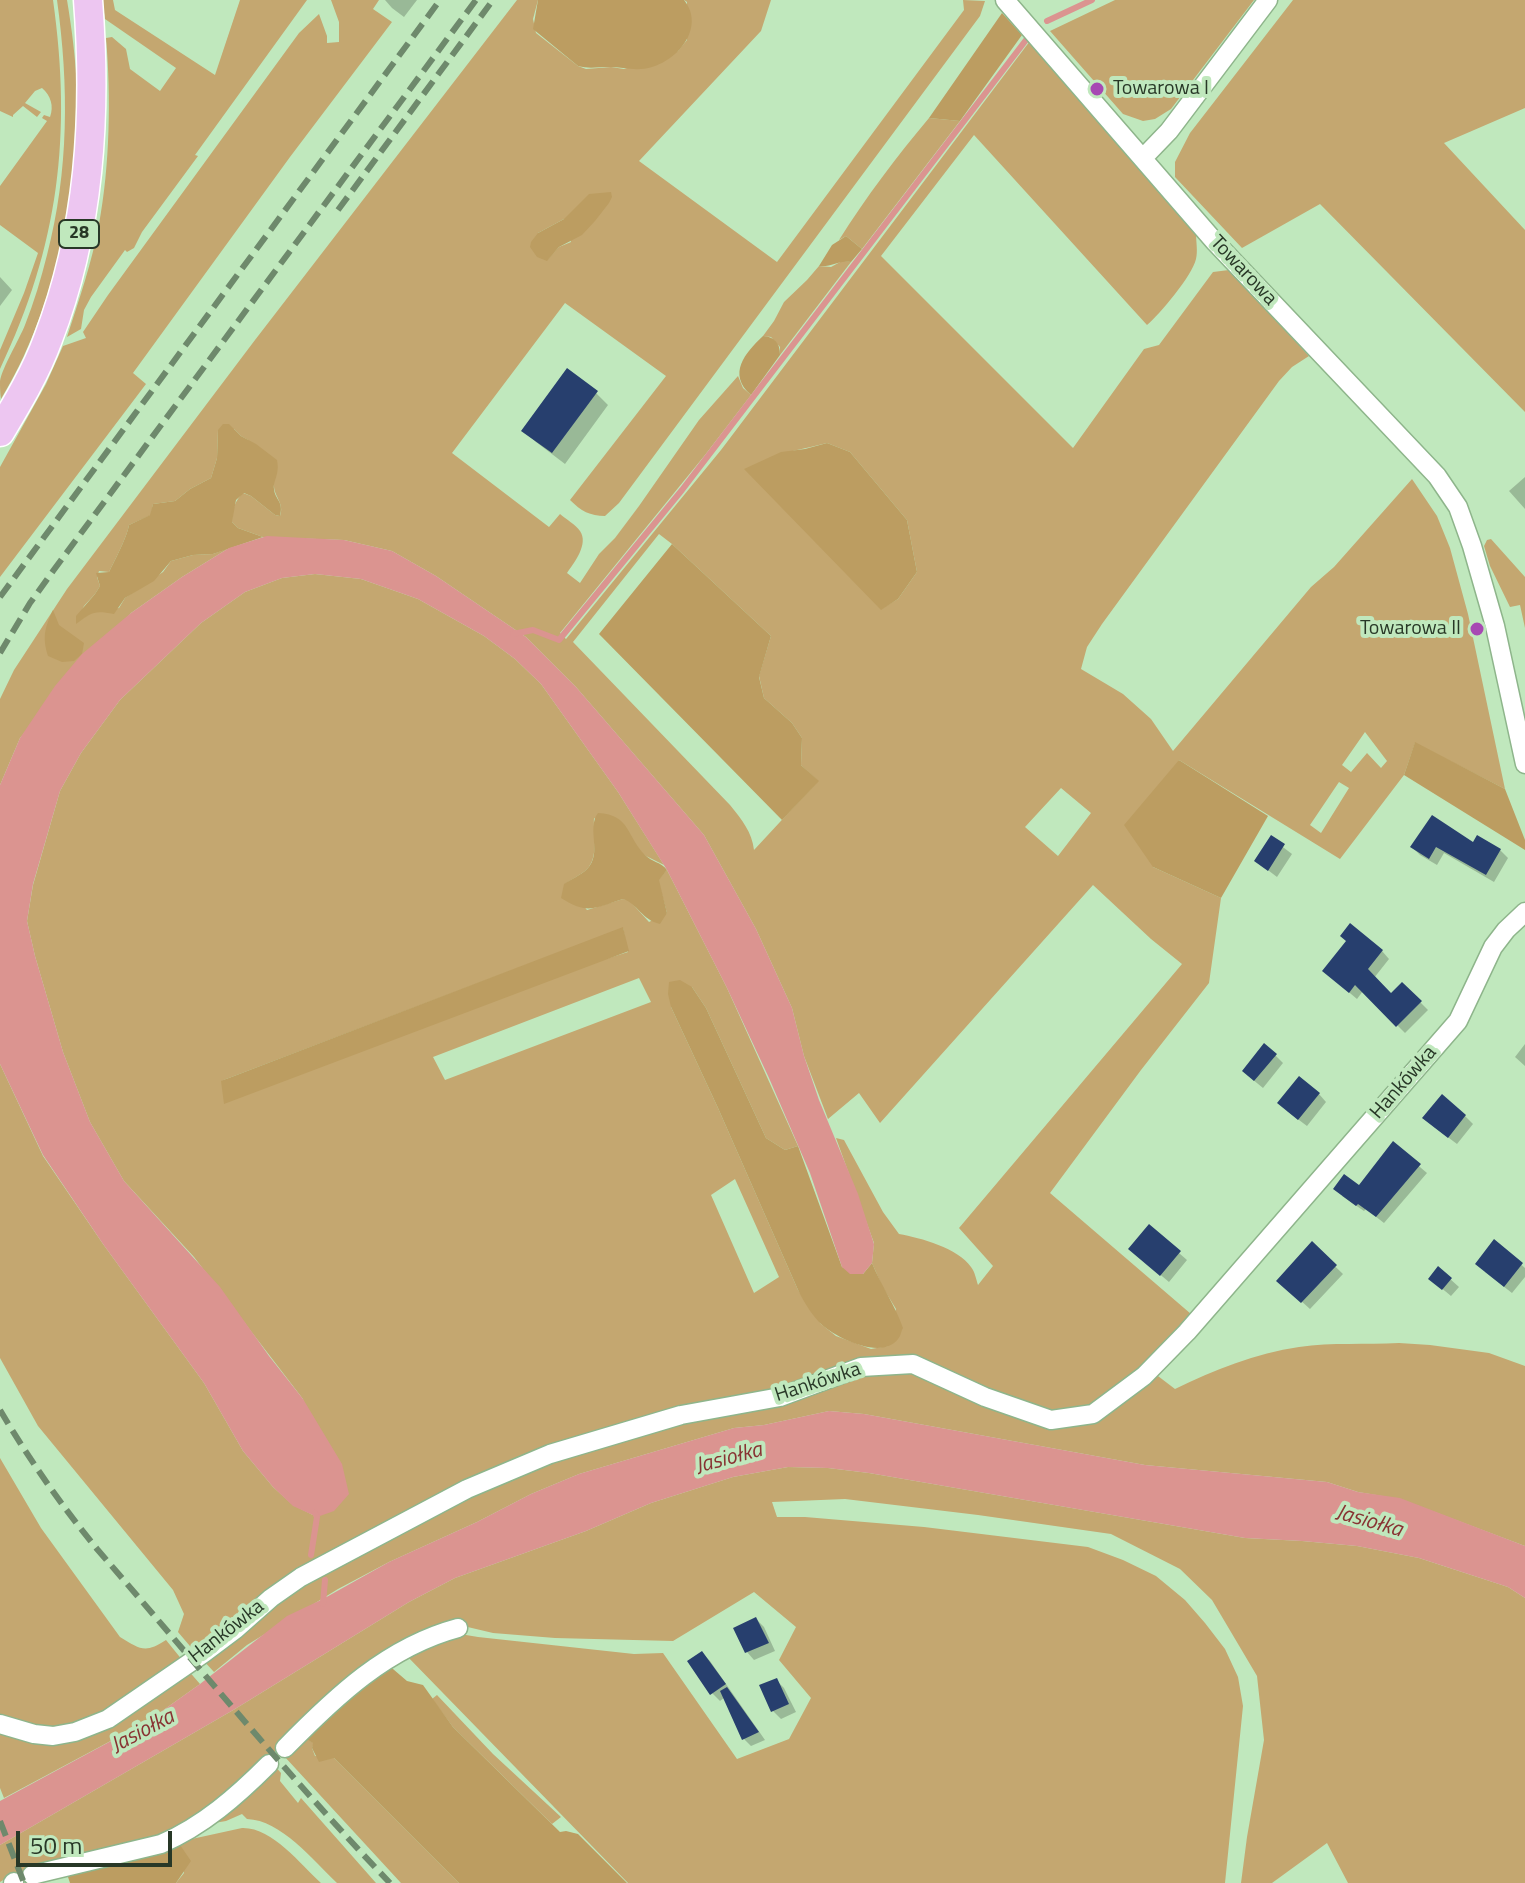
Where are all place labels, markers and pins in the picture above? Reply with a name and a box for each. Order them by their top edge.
place label: Towarowa I [1113,77,1209,101]
marker: Towarowa I [1088,80,1106,98]
place label: Towarowa II [1360,617,1461,641]
marker: Towarowa II [1468,620,1486,638]

